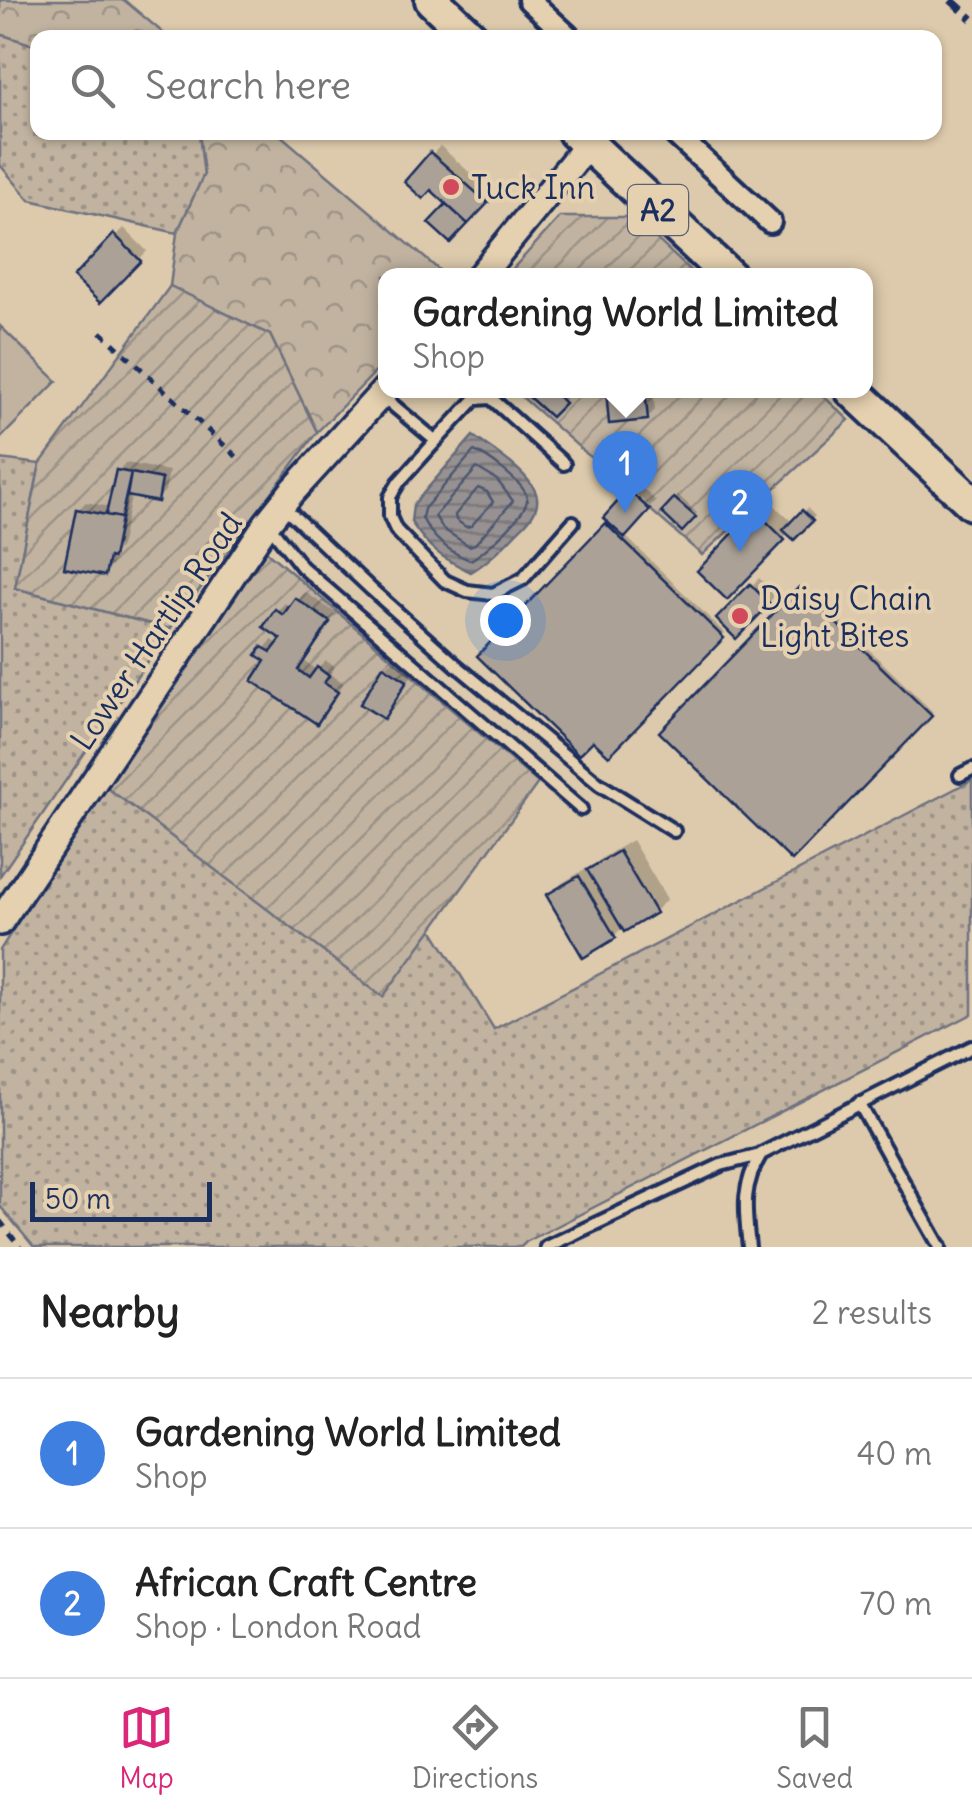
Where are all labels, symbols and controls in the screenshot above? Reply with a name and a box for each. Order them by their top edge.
search box [30,30,942,140]
icon: search [65,58,120,113]
text: Search here [145,62,351,109]
place label: Tuck Inn [471,167,595,208]
marker: Tuck Inn [440,176,462,198]
road number: A2 [628,185,688,235]
popup [378,268,873,398]
text: Gardening World Limited [413,289,838,336]
text: Shop [413,336,485,377]
pin: 1 [592,430,658,513]
pin: 2 [708,470,772,552]
street label: Lower Hartlip Road [61,504,251,758]
place label: Daisy Chain Light Bites [760,578,932,656]
your location [480,595,531,646]
marker: Daisy Chain Light Bites [729,605,751,627]
scale bar [30,1177,212,1222]
text: 50 m [45,1181,111,1217]
text: Nearby [40,1286,179,1338]
text: 2 results [812,1292,932,1333]
text: Gardening World Limited [135,1409,561,1456]
text: 1 [66,1433,79,1474]
text: 40 m [857,1433,932,1474]
text: Shop [135,1456,207,1497]
text: African Craft Centre [135,1559,477,1606]
text: 2 [64,1583,81,1624]
text: 70 m [860,1583,932,1624]
text: Shop · London Road [135,1606,421,1647]
tab: Map [119,1700,174,1796]
tab: Directions [412,1700,538,1796]
tab: Saved [776,1700,853,1796]

